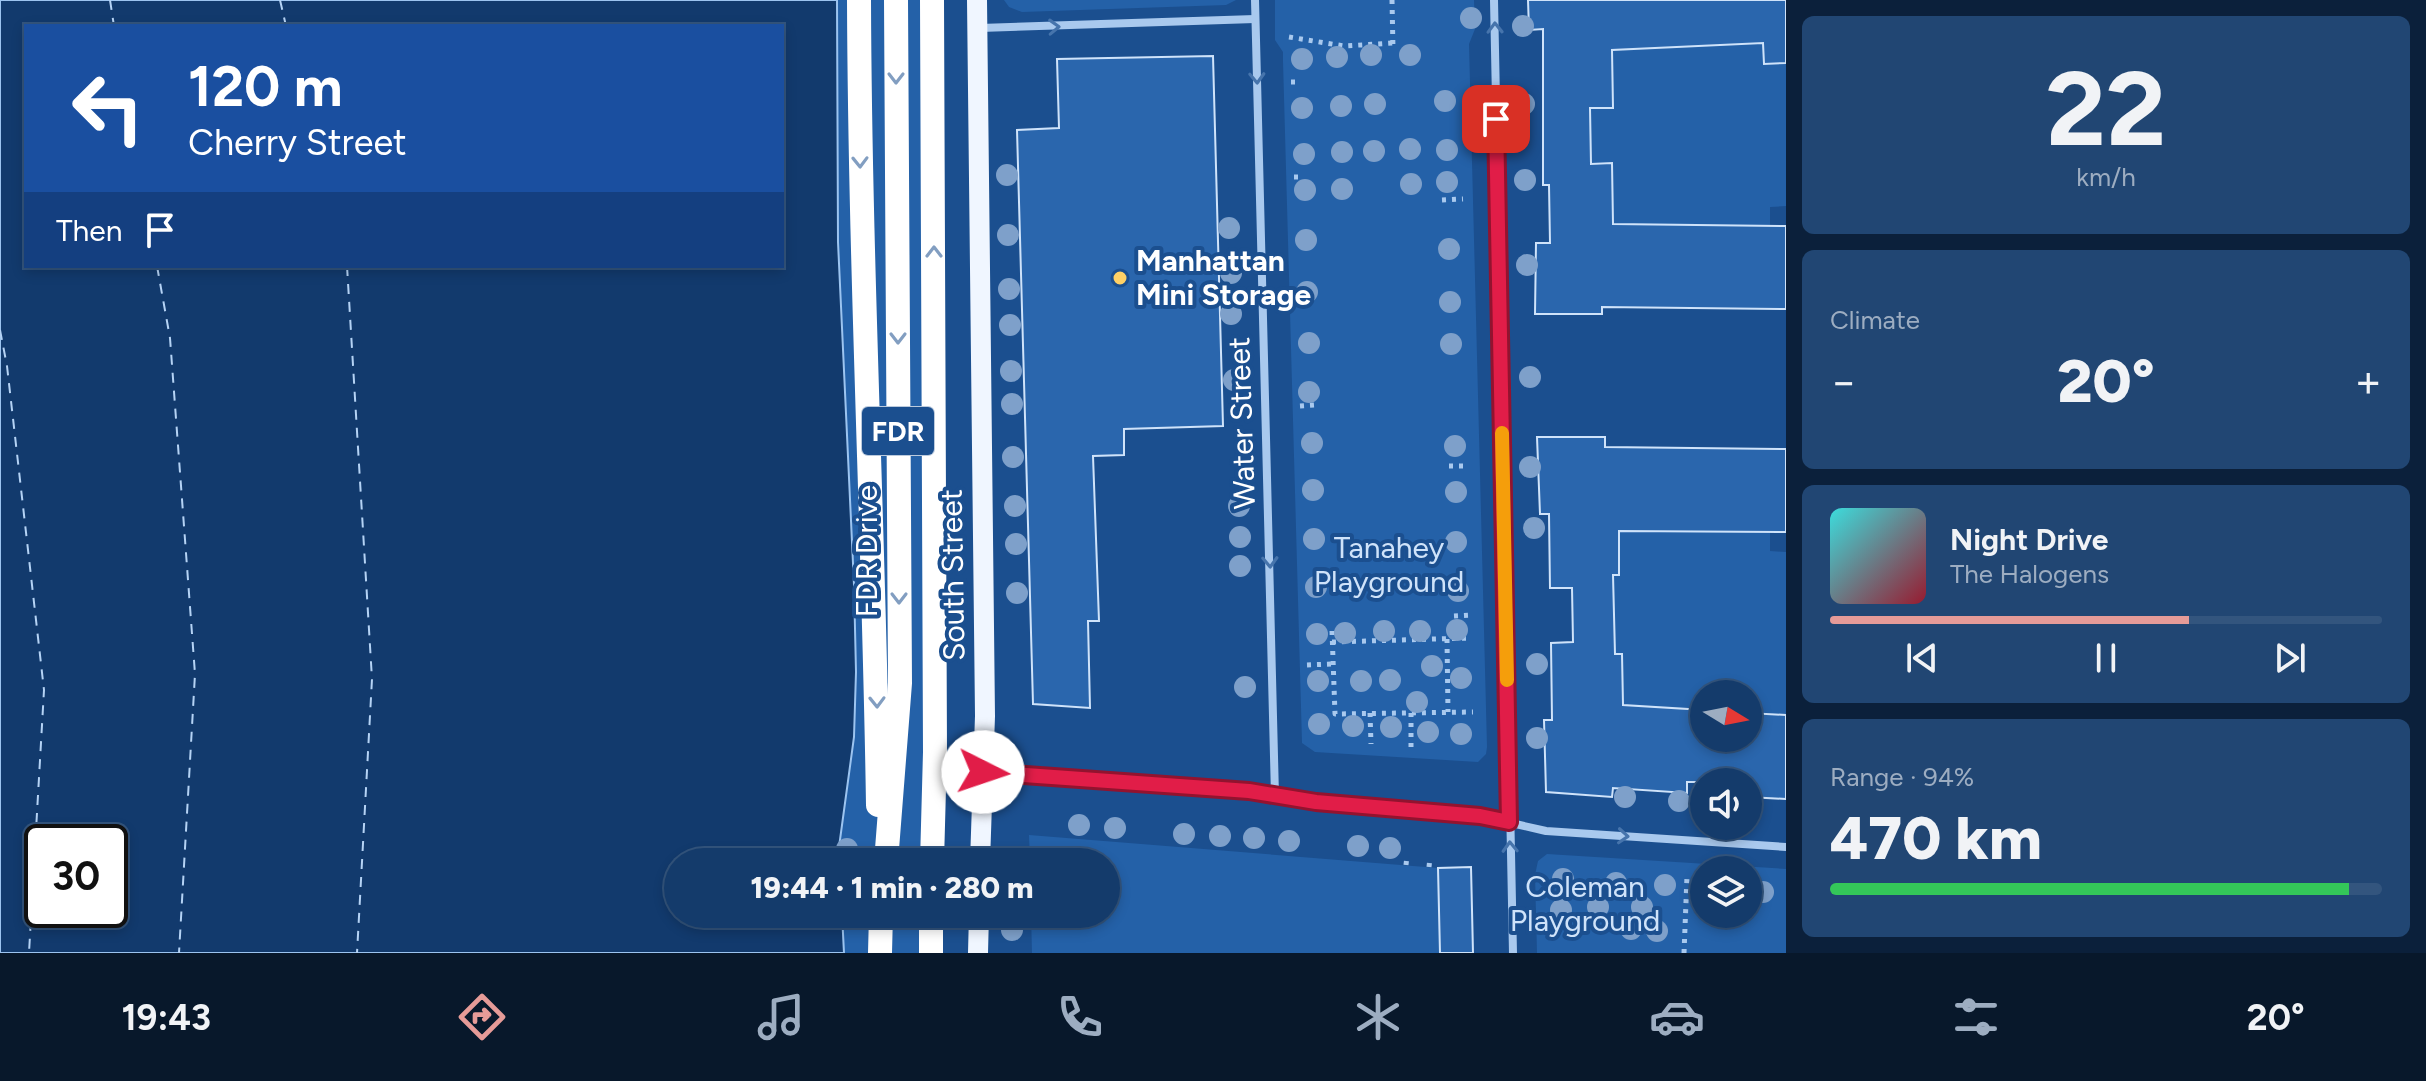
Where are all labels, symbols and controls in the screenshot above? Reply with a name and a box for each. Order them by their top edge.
one-way arrow [1048,18,1061,35]
one-way arrow [1486,21,1504,34]
text: 22 [2046,46,2166,171]
text: 120 m [188,53,343,120]
icon: left [56,56,160,160]
one-way arrow [887,72,905,85]
one-way arrow [1248,72,1265,85]
pin [1462,85,1530,153]
icon: arrive [1474,97,1518,141]
text: Cherry Street [188,121,407,164]
one-way arrow [851,156,869,169]
text: km/h [2076,161,2136,193]
icon: arrive [138,208,182,252]
text: Then [56,212,122,249]
place label: Manhattan Mini Storage [1136,242,1311,313]
one-way arrow [925,245,943,258]
marker: Manhattan Mini Storage [1111,269,1129,287]
text: Climate [1830,304,1920,336]
one-way arrow [889,332,907,345]
street label: Water Street [1220,336,1263,510]
text: 20° [2057,345,2155,417]
text: − [1830,355,1857,408]
text: + [2355,355,2382,408]
road number: FDR [862,407,934,455]
street label: FDR Drive [848,485,885,617]
street label: South Street [933,489,972,661]
text: Night Drive [1950,521,2108,558]
park label: Tanahey Playground [1314,529,1464,600]
one-way arrow [1262,556,1279,569]
text: The Halogens [1950,558,2109,590]
one-way arrow [890,592,908,605]
icon: previous [1900,636,1944,680]
icon: pause [2084,636,2128,680]
icon: next [2268,636,2312,680]
north arrow [1690,680,1762,752]
map controls [1690,680,1762,928]
one-way arrow [868,696,886,709]
position arrow [941,730,1025,814]
text: Range · 94% [1830,761,1974,793]
button: sound [1690,768,1762,840]
text: 470 km [1830,802,2042,874]
speed limit sign: 30 [24,824,128,928]
one-way arrow [1617,827,1630,844]
one-way arrow [1501,840,1519,853]
button: layers [1690,856,1762,928]
park label: Coleman Playground [1510,868,1660,939]
text: 19:44 · 1 min · 280 m [751,869,1033,906]
icon: directions [454,989,510,1045]
icon: music [753,989,809,1045]
icon: phone [1052,989,1108,1045]
icon: climate [1350,989,1406,1045]
icon: car [1649,989,1705,1045]
icon: filters [1948,989,2004,1045]
text: 19:43 [121,996,211,1039]
text: 20° [2247,996,2305,1039]

